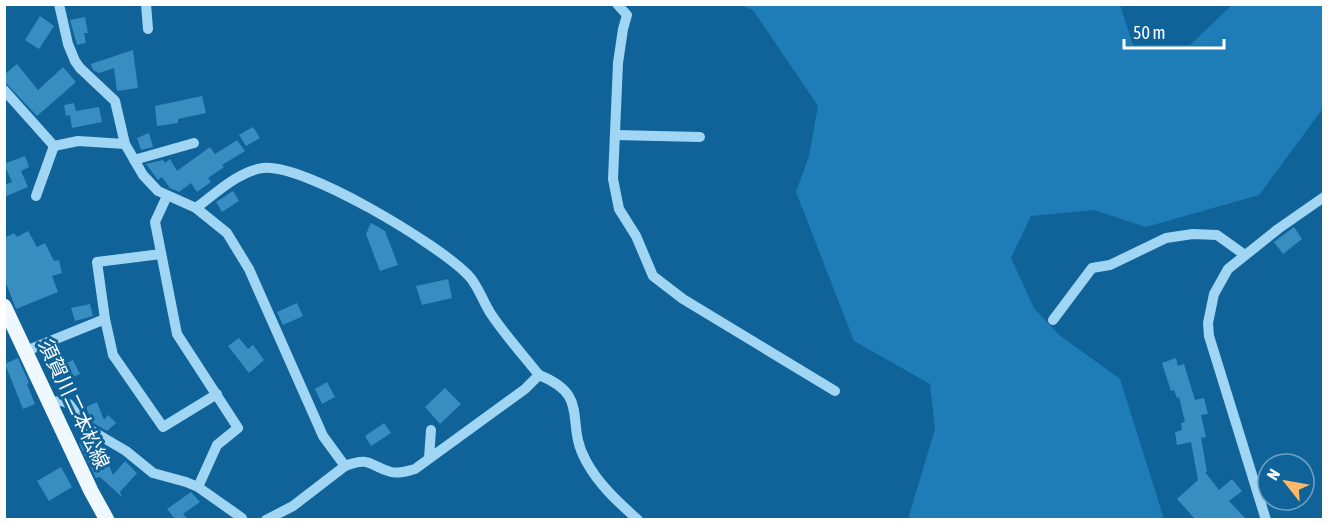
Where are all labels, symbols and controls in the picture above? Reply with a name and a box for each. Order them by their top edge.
scale bar [1124,12,1224,50]
text: 50 m [1133,22,1165,43]
street label: 須賀川二本松線 [34,335,114,472]
north arrow [1256,452,1316,512]
text: N [1263,466,1283,483]

